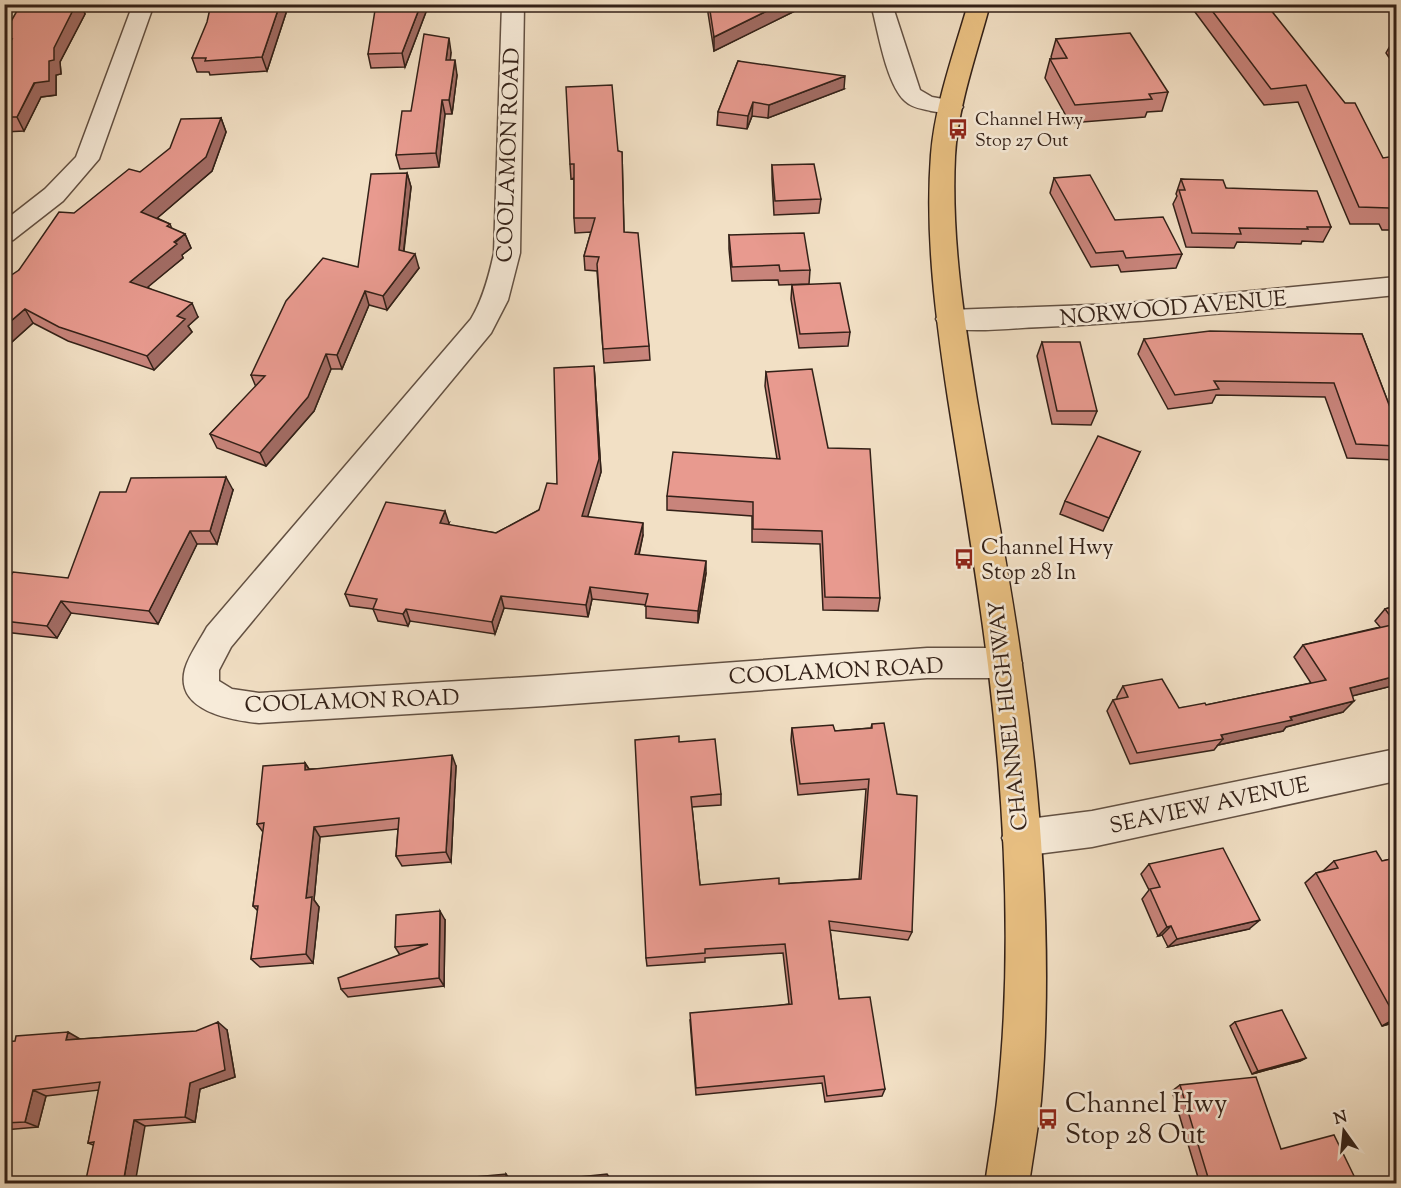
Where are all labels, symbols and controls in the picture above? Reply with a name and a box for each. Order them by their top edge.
street label: COOLAMON ROAD [490,47,530,263]
place label: Channel Hwy Stop 27 Out [975,108,1083,155]
bus stop icon: Channel Hwy Stop 27 Out [946,117,970,141]
street label: NORWOOD AVENUE [1059,284,1288,336]
place label: Channel Hwy Stop 28 In [981,533,1113,590]
bus stop icon: Channel Hwy Stop 28 In [952,547,976,571]
street label: CHANNEL HIGHWAY [982,599,1038,832]
street label: COOLAMON ROAD [728,651,944,695]
street label: COOLAMON ROAD [244,683,460,723]
street label: SEAVIEW AVENUE [1107,770,1312,844]
place label: Channel Hwy Stop 28 Out [1065,1086,1227,1156]
north arrow [1314,1101,1374,1161]
text: N [1332,1106,1350,1132]
bus stop icon: Channel Hwy Stop 28 Out [1036,1107,1060,1131]

